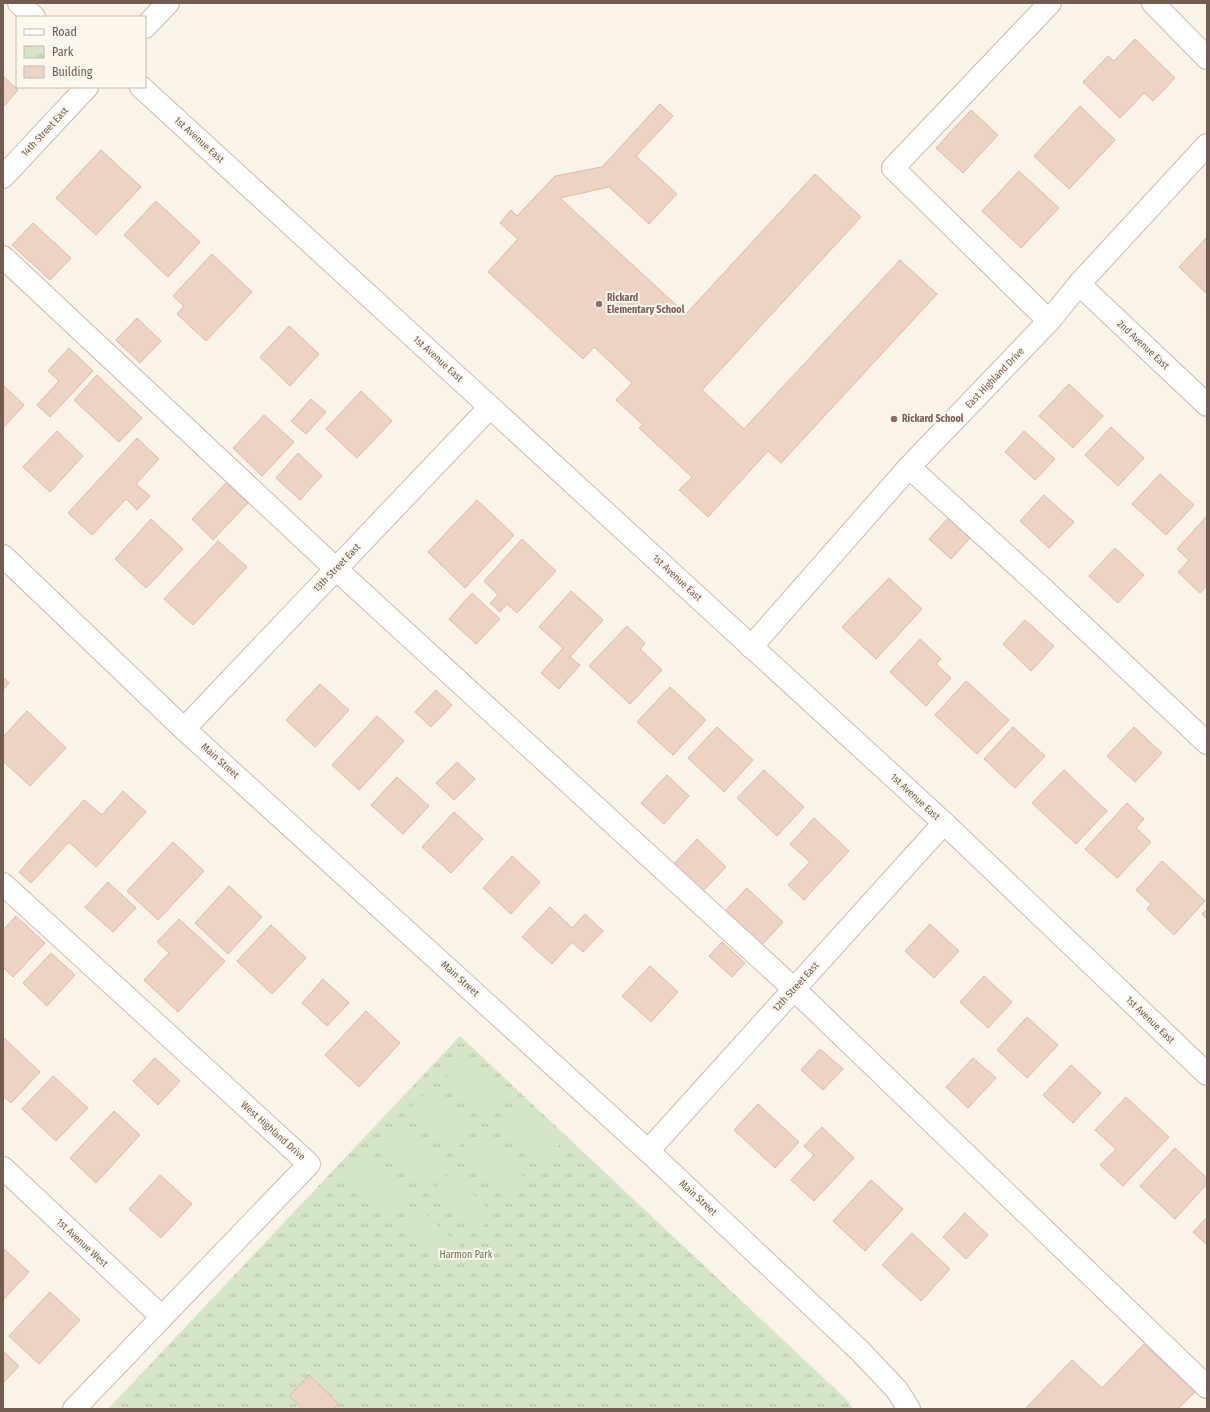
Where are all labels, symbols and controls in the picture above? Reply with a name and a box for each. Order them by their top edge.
legend [16,16,146,88]
text: Road [52,25,77,39]
text: Park [52,45,74,59]
text: Building [52,65,93,79]
street label: 14th Street East [19,104,72,159]
street label: 1st Avenue East [172,114,227,166]
place label: Rickard Elementary School [607,292,685,316]
marker: Rickard Elementary School [594,299,604,309]
street label: 2nd Avenue East [1115,318,1172,373]
street label: 1st Avenue East [411,333,466,385]
street label: East Highland Drive [963,345,1027,411]
place label: Rickard School [902,413,964,425]
marker: Rickard School [889,414,899,424]
street label: 13th Street East [311,541,364,595]
street label: 1st Avenue East [650,552,705,604]
street label: Main Street [199,741,242,782]
street label: 1st Avenue East [888,771,943,823]
street label: Main Street [439,959,482,1000]
street label: 12th Street East [770,959,822,1014]
street label: 1st Avenue East [1123,994,1177,1047]
street label: West Highland Drive [238,1099,308,1163]
street label: Main Street [677,1178,720,1219]
street label: 1st Avenue West [54,1216,111,1270]
park label: Harmon Park [440,1249,493,1261]

